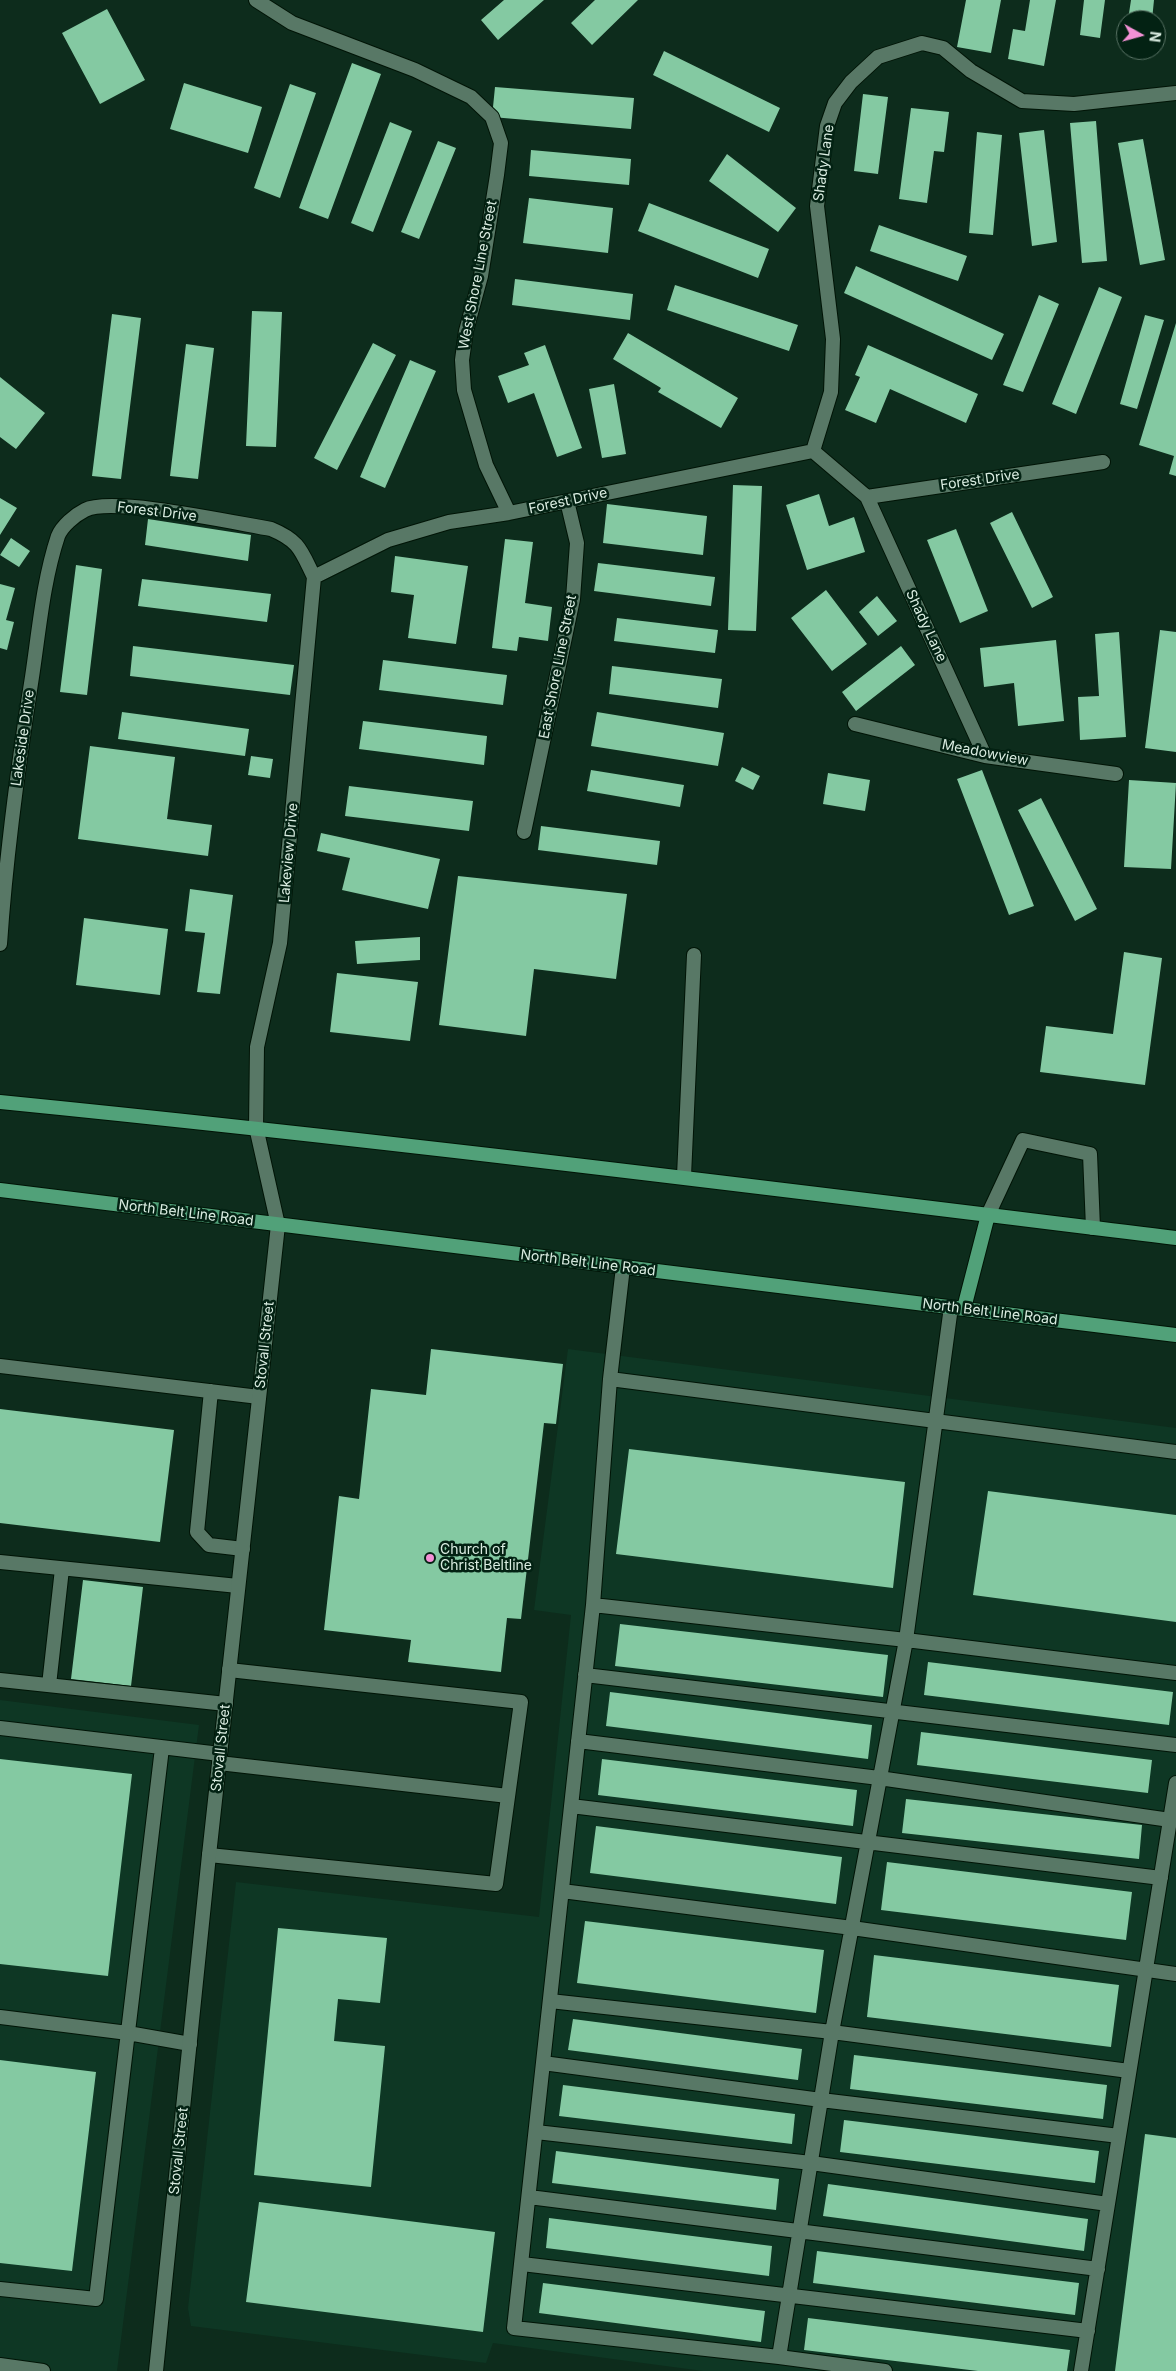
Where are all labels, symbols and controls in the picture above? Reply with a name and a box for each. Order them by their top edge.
north arrow [1116,10,1166,60]
text: N [1146,30,1164,43]
street label: Shady Lane [810,123,838,203]
street label: West Shore Line Street [455,199,501,351]
street label: Forest Drive [939,466,1021,494]
street label: Forest Drive [527,484,609,518]
street label: Forest Drive [116,499,198,525]
street label: Shady Lane [902,587,950,665]
street label: East Shore Line Street [536,594,580,740]
street label: Lakeside Drive [8,689,38,787]
street label: Meadowview [940,736,1030,770]
street label: Lakeview Drive [276,802,302,904]
street label: North Belt Line Road [117,1196,255,1230]
street label: North Belt Line Road [519,1246,657,1280]
street label: North Belt Line Road [921,1295,1059,1329]
street label: Stovall Street [252,1301,278,1389]
place label: Church of Christ Beltline [440,1542,532,1574]
marker: Church of Christ Beltline [424,1552,436,1564]
street label: Stovall Street [208,1704,234,1792]
street label: Stovall Street [166,2107,192,2195]

